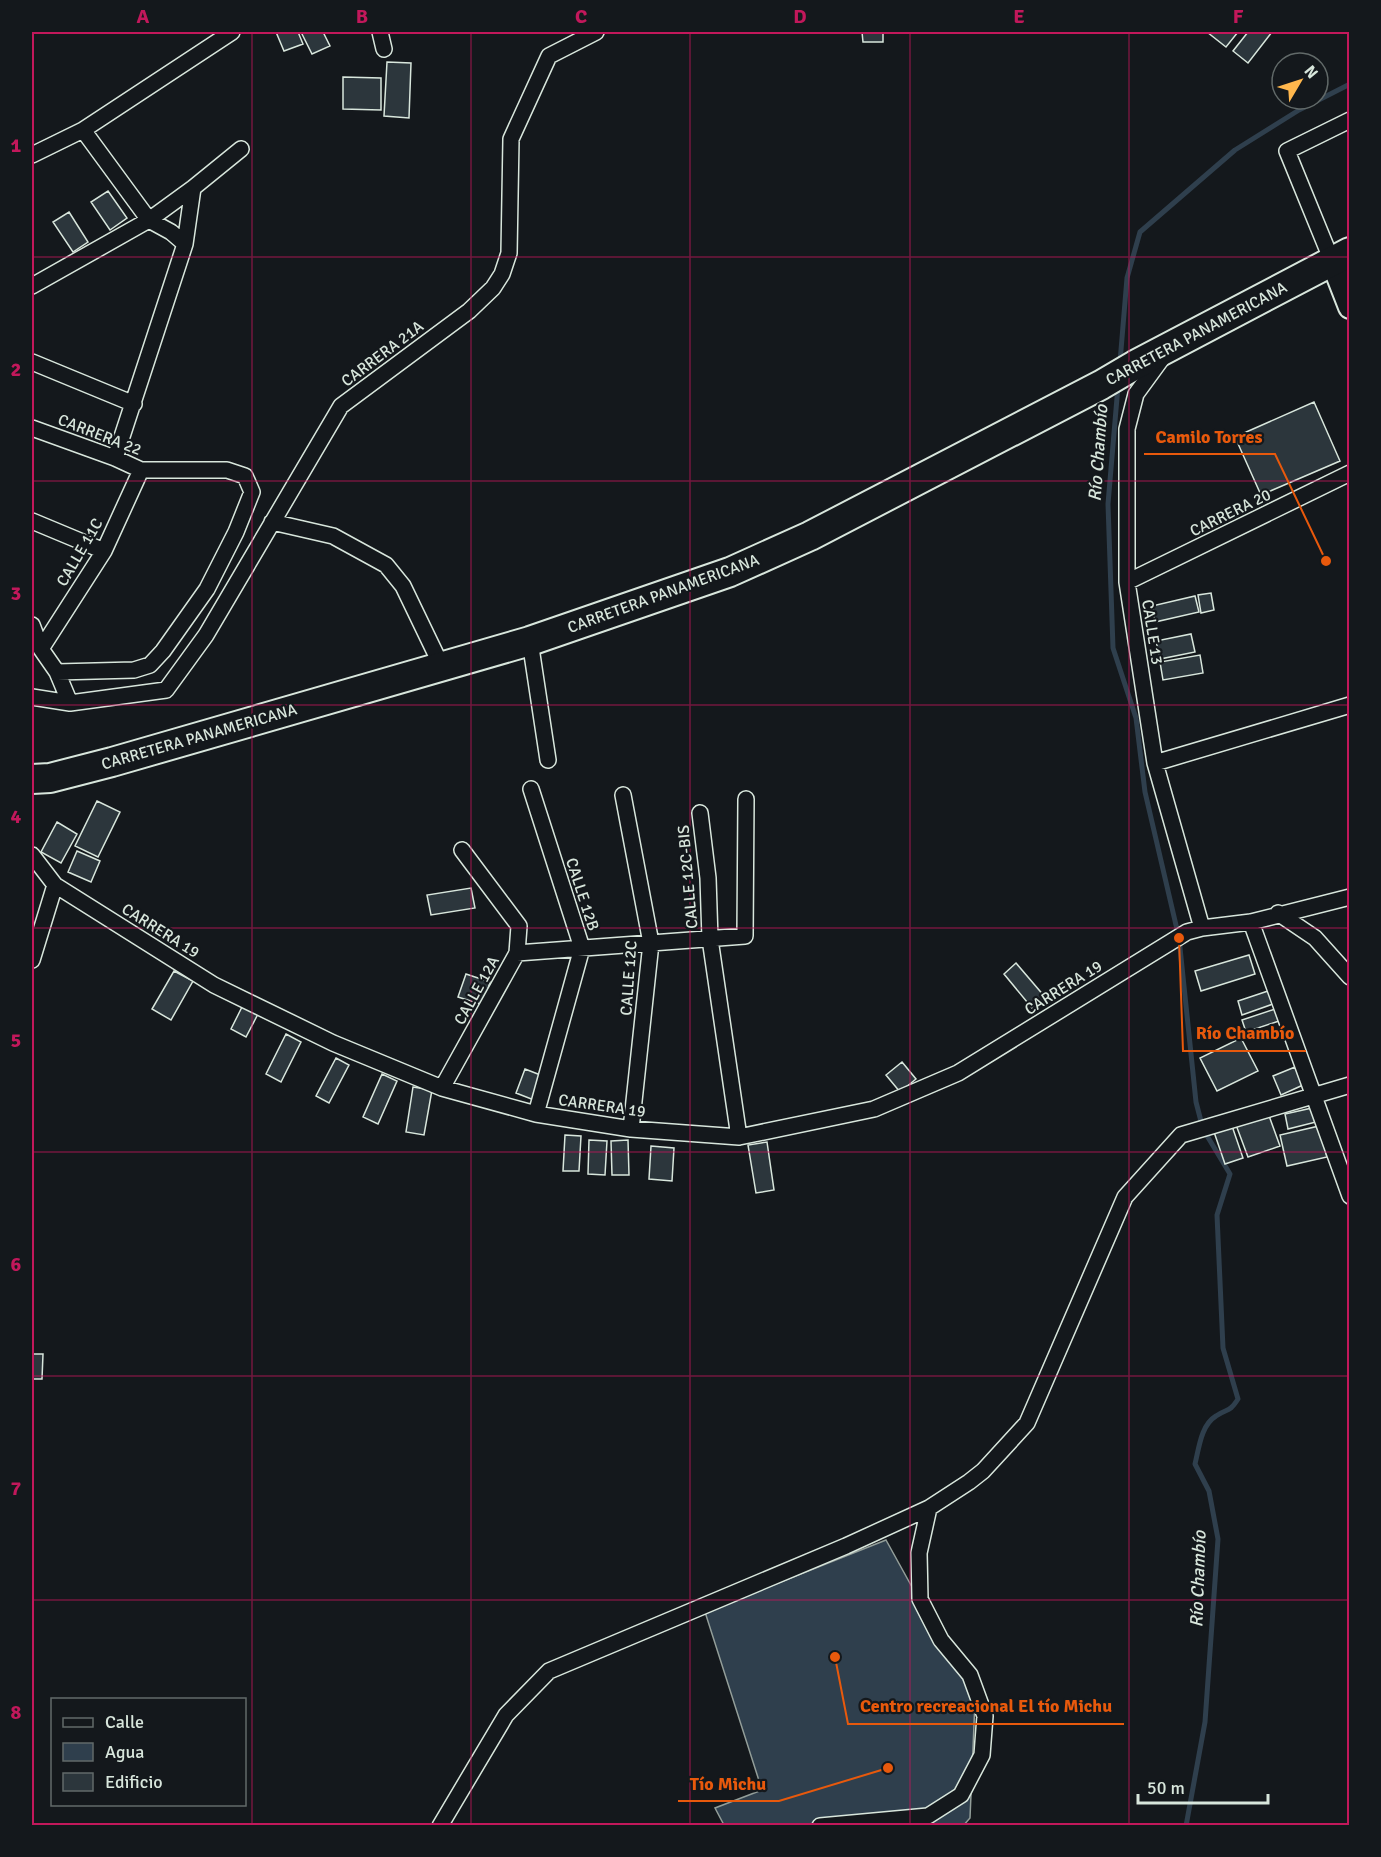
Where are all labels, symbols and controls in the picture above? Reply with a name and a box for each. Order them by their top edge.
text: A [137,4,150,29]
text: B [356,4,368,29]
text: C [575,4,587,29]
text: D [793,4,807,29]
text: E [1013,4,1025,29]
text: F [1233,4,1244,29]
north arrow [1270,51,1330,111]
text: N [1300,62,1322,83]
text: 1 [11,133,22,158]
street label: CARRETERA PANAMERICANA [1102,277,1291,390]
street label: CARRERA 21A [338,316,428,391]
text: 2 [11,357,21,382]
water label: Río Chambío [1084,402,1112,502]
street label: CARRERA 22 [55,410,144,460]
callout: Camilo Torres [1144,418,1275,454]
text: Camilo Torres [1156,426,1262,448]
street label: CARRERA 20 [1187,485,1274,541]
street label: CALLE 11C [52,515,108,590]
street label: CARRETERA PANAMERICANA [565,550,762,638]
text: 3 [11,581,21,606]
street label: CALLE 13 [1137,598,1167,666]
street label: CARRETERA PANAMERICANA [99,699,300,774]
text: 4 [11,804,22,829]
street label: CALLE 12C-BIS [673,824,702,930]
street label: CALLE 12B [561,855,603,933]
street label: CARRERA 19 [118,899,203,963]
street label: CALLE 12C [616,939,642,1016]
street label: CALLE 12A [450,952,504,1028]
street label: CARRERA 19 [1021,956,1106,1020]
callout: Río Chambío [1183,1015,1306,1051]
text: Río Chambío [1196,1022,1294,1044]
text: 5 [11,1028,21,1053]
street label: CARRERA 19 [557,1090,647,1122]
text: 6 [11,1252,22,1277]
text: 7 [11,1476,22,1501]
water label: Río Chambío [1185,1529,1211,1628]
callout: Centro recreacional El tío Michu [848,1688,1124,1724]
text: Centro recreacional El tío Michu [860,1695,1112,1717]
legend [51,1698,246,1806]
text: 8 [11,1700,22,1725]
text: Calle [105,1711,144,1733]
text: Agua [105,1741,144,1763]
callout: Tío Michu [678,1765,779,1801]
scale bar [1138,1767,1268,1805]
text: Edificio [105,1771,163,1793]
text: Tío Michu [690,1773,766,1795]
text: 50 m [1147,1777,1185,1799]

